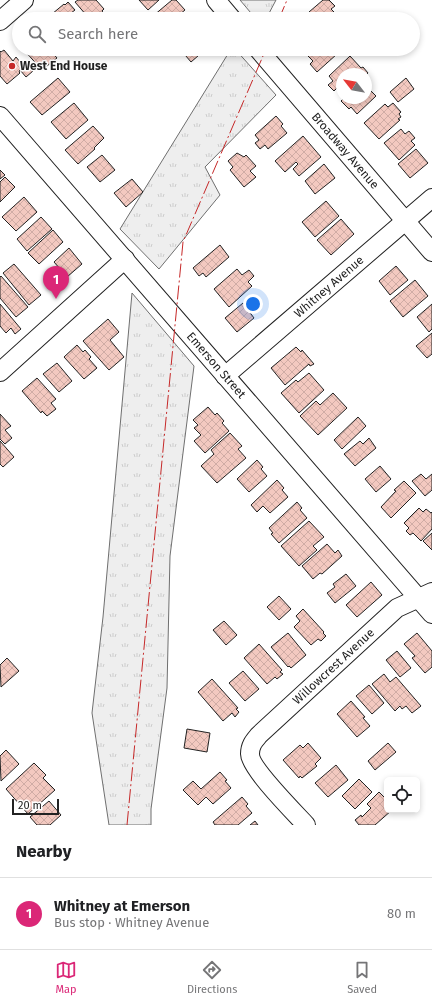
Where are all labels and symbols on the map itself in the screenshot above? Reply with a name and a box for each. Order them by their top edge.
place label: West End House [20,59,108,73]
marker: West End House [7,61,17,71]
north arrow [336,68,372,104]
street label: Broadway Avenue [309,110,382,192]
street label: Whitney Avenue [291,253,367,320]
pin: 1 [43,266,69,299]
your location [243,294,263,314]
street label: Emerson Street [184,329,249,402]
street label: Willowcrest Avenue [290,626,377,707]
scale bar [12,797,59,816]

